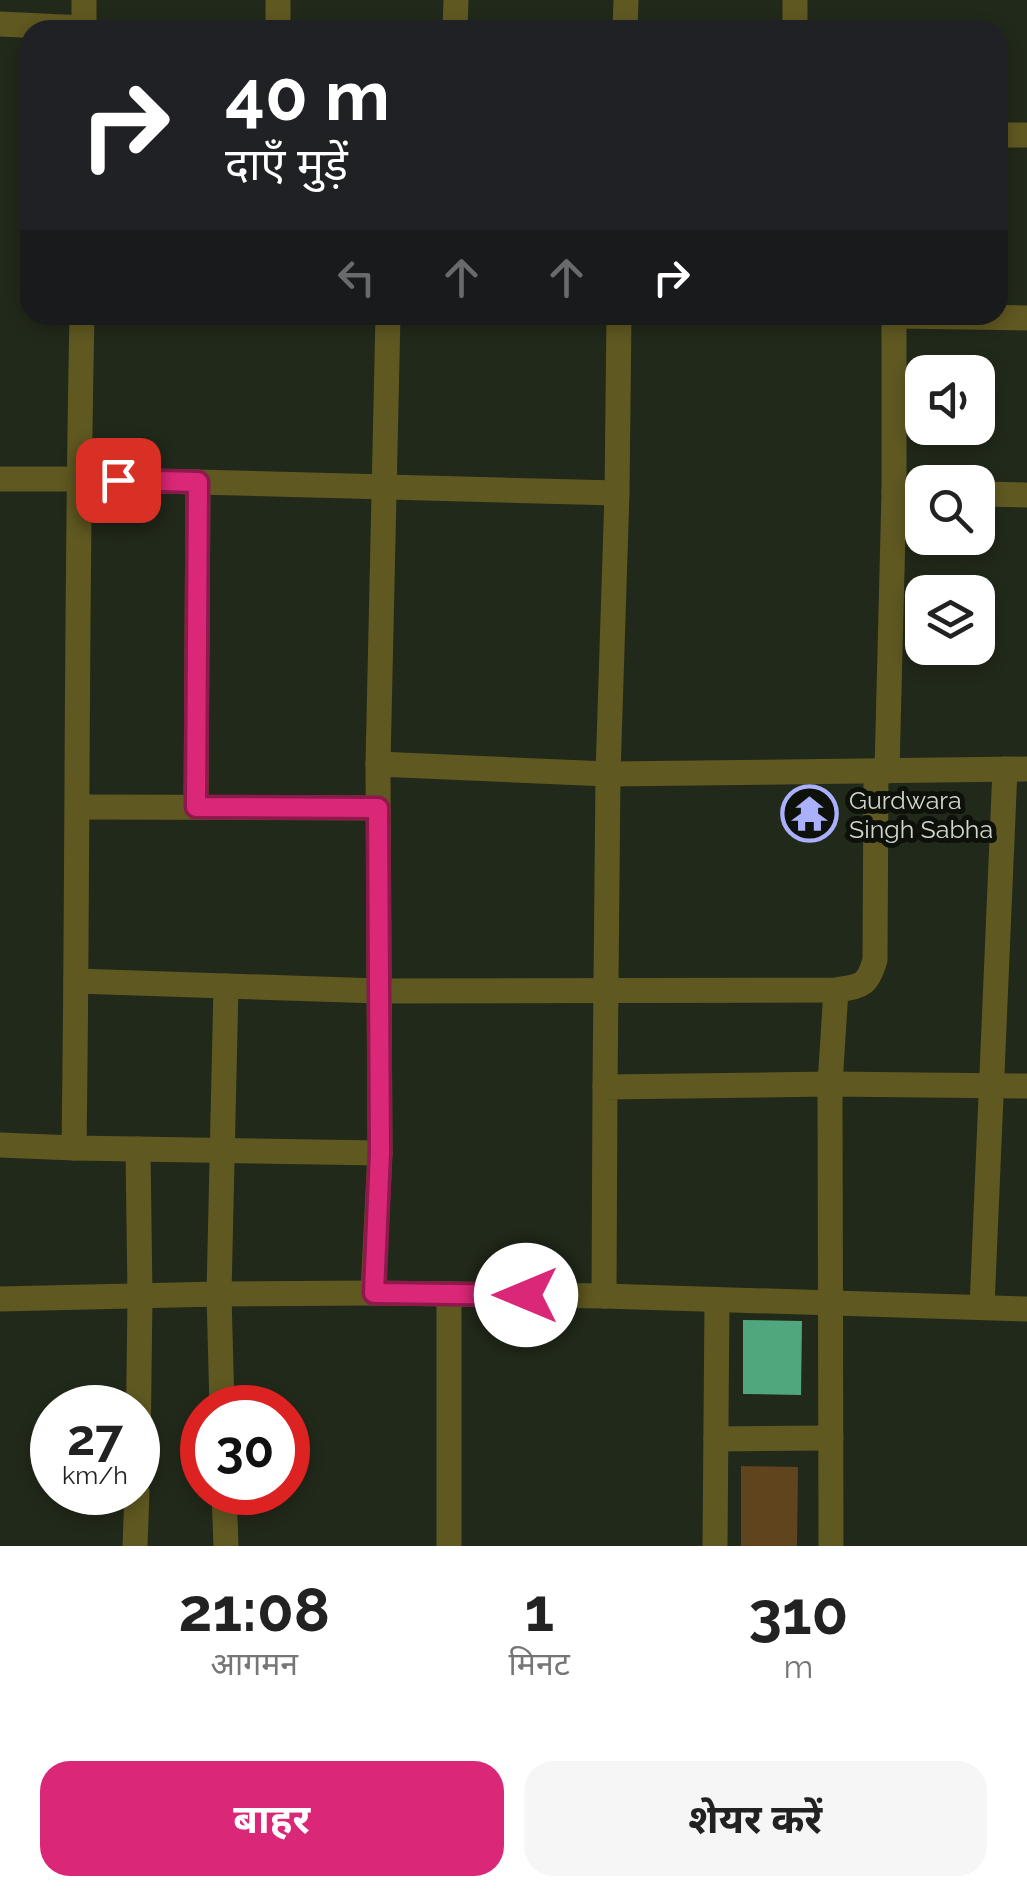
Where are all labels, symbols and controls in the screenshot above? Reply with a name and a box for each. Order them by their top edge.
text: 40 m [225,54,390,136]
icon: right [60,60,190,190]
text: दाएँ मुड़ें [225,138,348,191]
icon: left [329,250,384,305]
icon: ahead [434,250,489,305]
icon: ahead [539,250,594,305]
icon: right [644,250,699,305]
map controls [905,355,995,665]
button: sound [905,355,995,445]
pin [76,438,161,523]
icon: arrive [91,453,146,508]
button: search [905,465,995,555]
button: layers [905,575,995,665]
temple icon: Gurdwara Singh Sabha [780,784,840,844]
place label: Gurdwara Singh Sabha [849,785,993,844]
position arrow [474,1243,578,1347]
speed limit sign: 30 [180,1385,310,1515]
text: 27 [67,1408,123,1467]
text: km/h [62,1460,128,1490]
text: 21:08 [179,1575,330,1645]
text: 1 [524,1575,554,1645]
text: 310 [748,1578,848,1648]
text: आगमन [210,1645,298,1682]
text: मिनट [509,1645,570,1682]
text: m [784,1648,813,1685]
button: बाहर [40,1761,504,1876]
button: शेयर करें [524,1761,987,1876]

